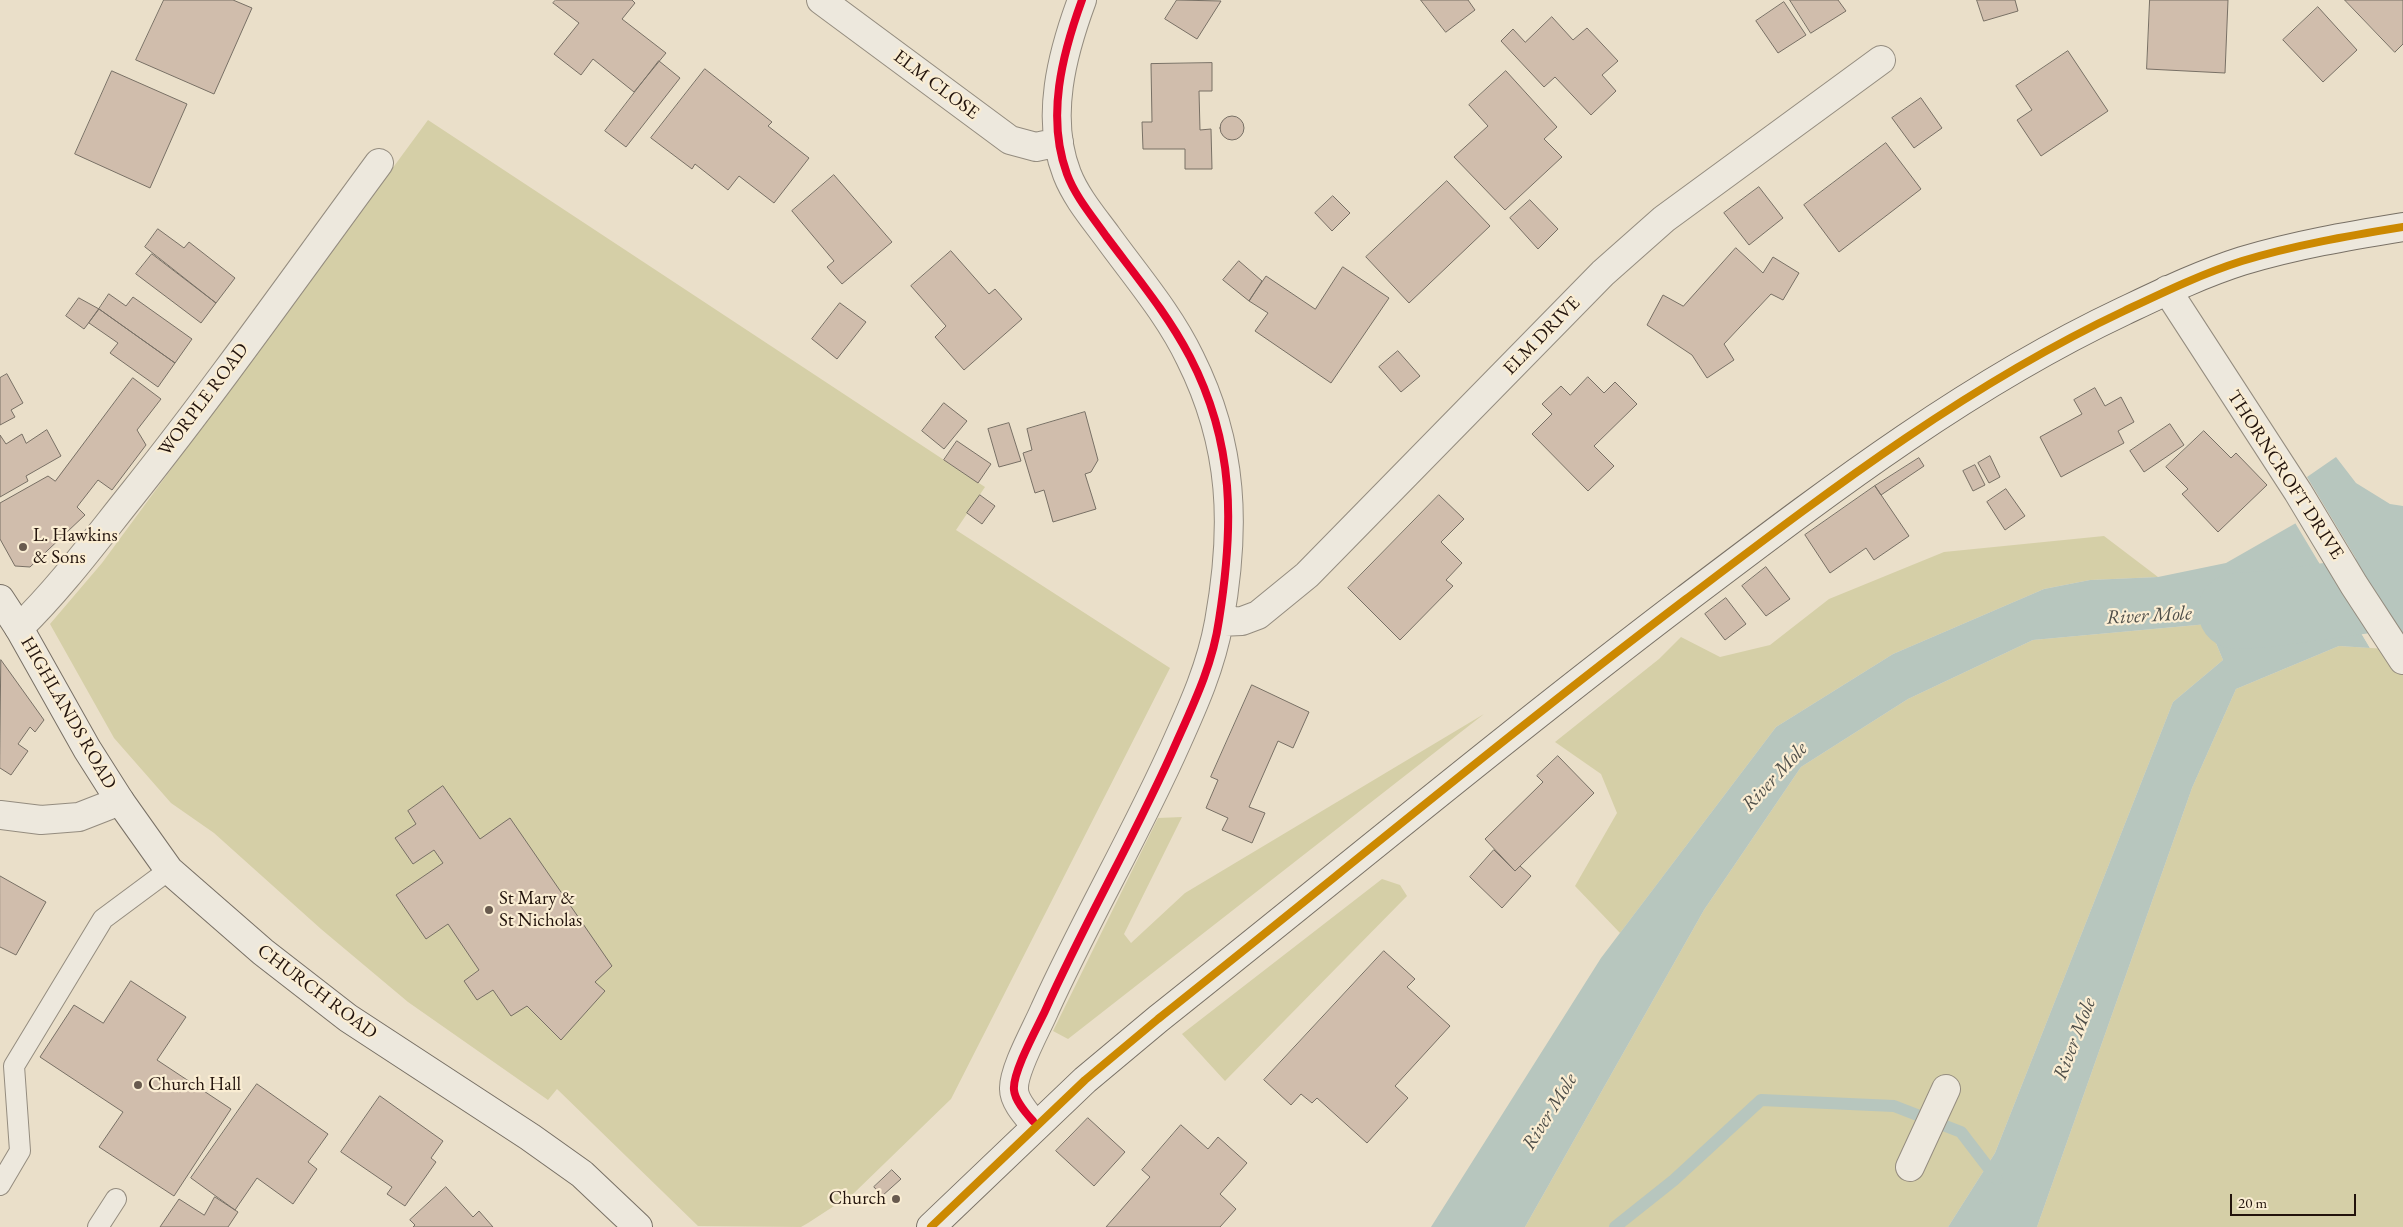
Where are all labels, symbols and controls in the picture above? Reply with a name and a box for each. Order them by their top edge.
street label: ELM CLOSE [889,45,983,125]
street label: ELM DRIVE [1499,292,1585,380]
street label: WORPLE ROAD [154,339,254,461]
street label: THORNCROFT DRIVE [2222,386,2348,564]
place label: L. Hawkins & Sons [33,525,118,569]
marker: L. Hawkins & Sons [17,541,29,553]
water label: River Mole [2106,602,2192,630]
street label: HIGHLANDS ROAD [15,633,121,793]
water label: River Mole [1737,737,1813,817]
place label: St Mary & St Nicholas [499,888,582,932]
marker: St Mary & St Nicholas [483,904,495,916]
street label: CHURCH ROAD [253,940,381,1044]
water label: River Mole [2048,995,2102,1083]
water label: River Mole [1517,1069,1583,1155]
place label: Church Hall [148,1074,241,1096]
marker: Church Hall [132,1079,144,1091]
scale bar [2233,1184,2359,1216]
place label: Church [829,1188,886,1210]
marker: Church [890,1193,902,1205]
text: 20 m [2238,1193,2267,1212]

